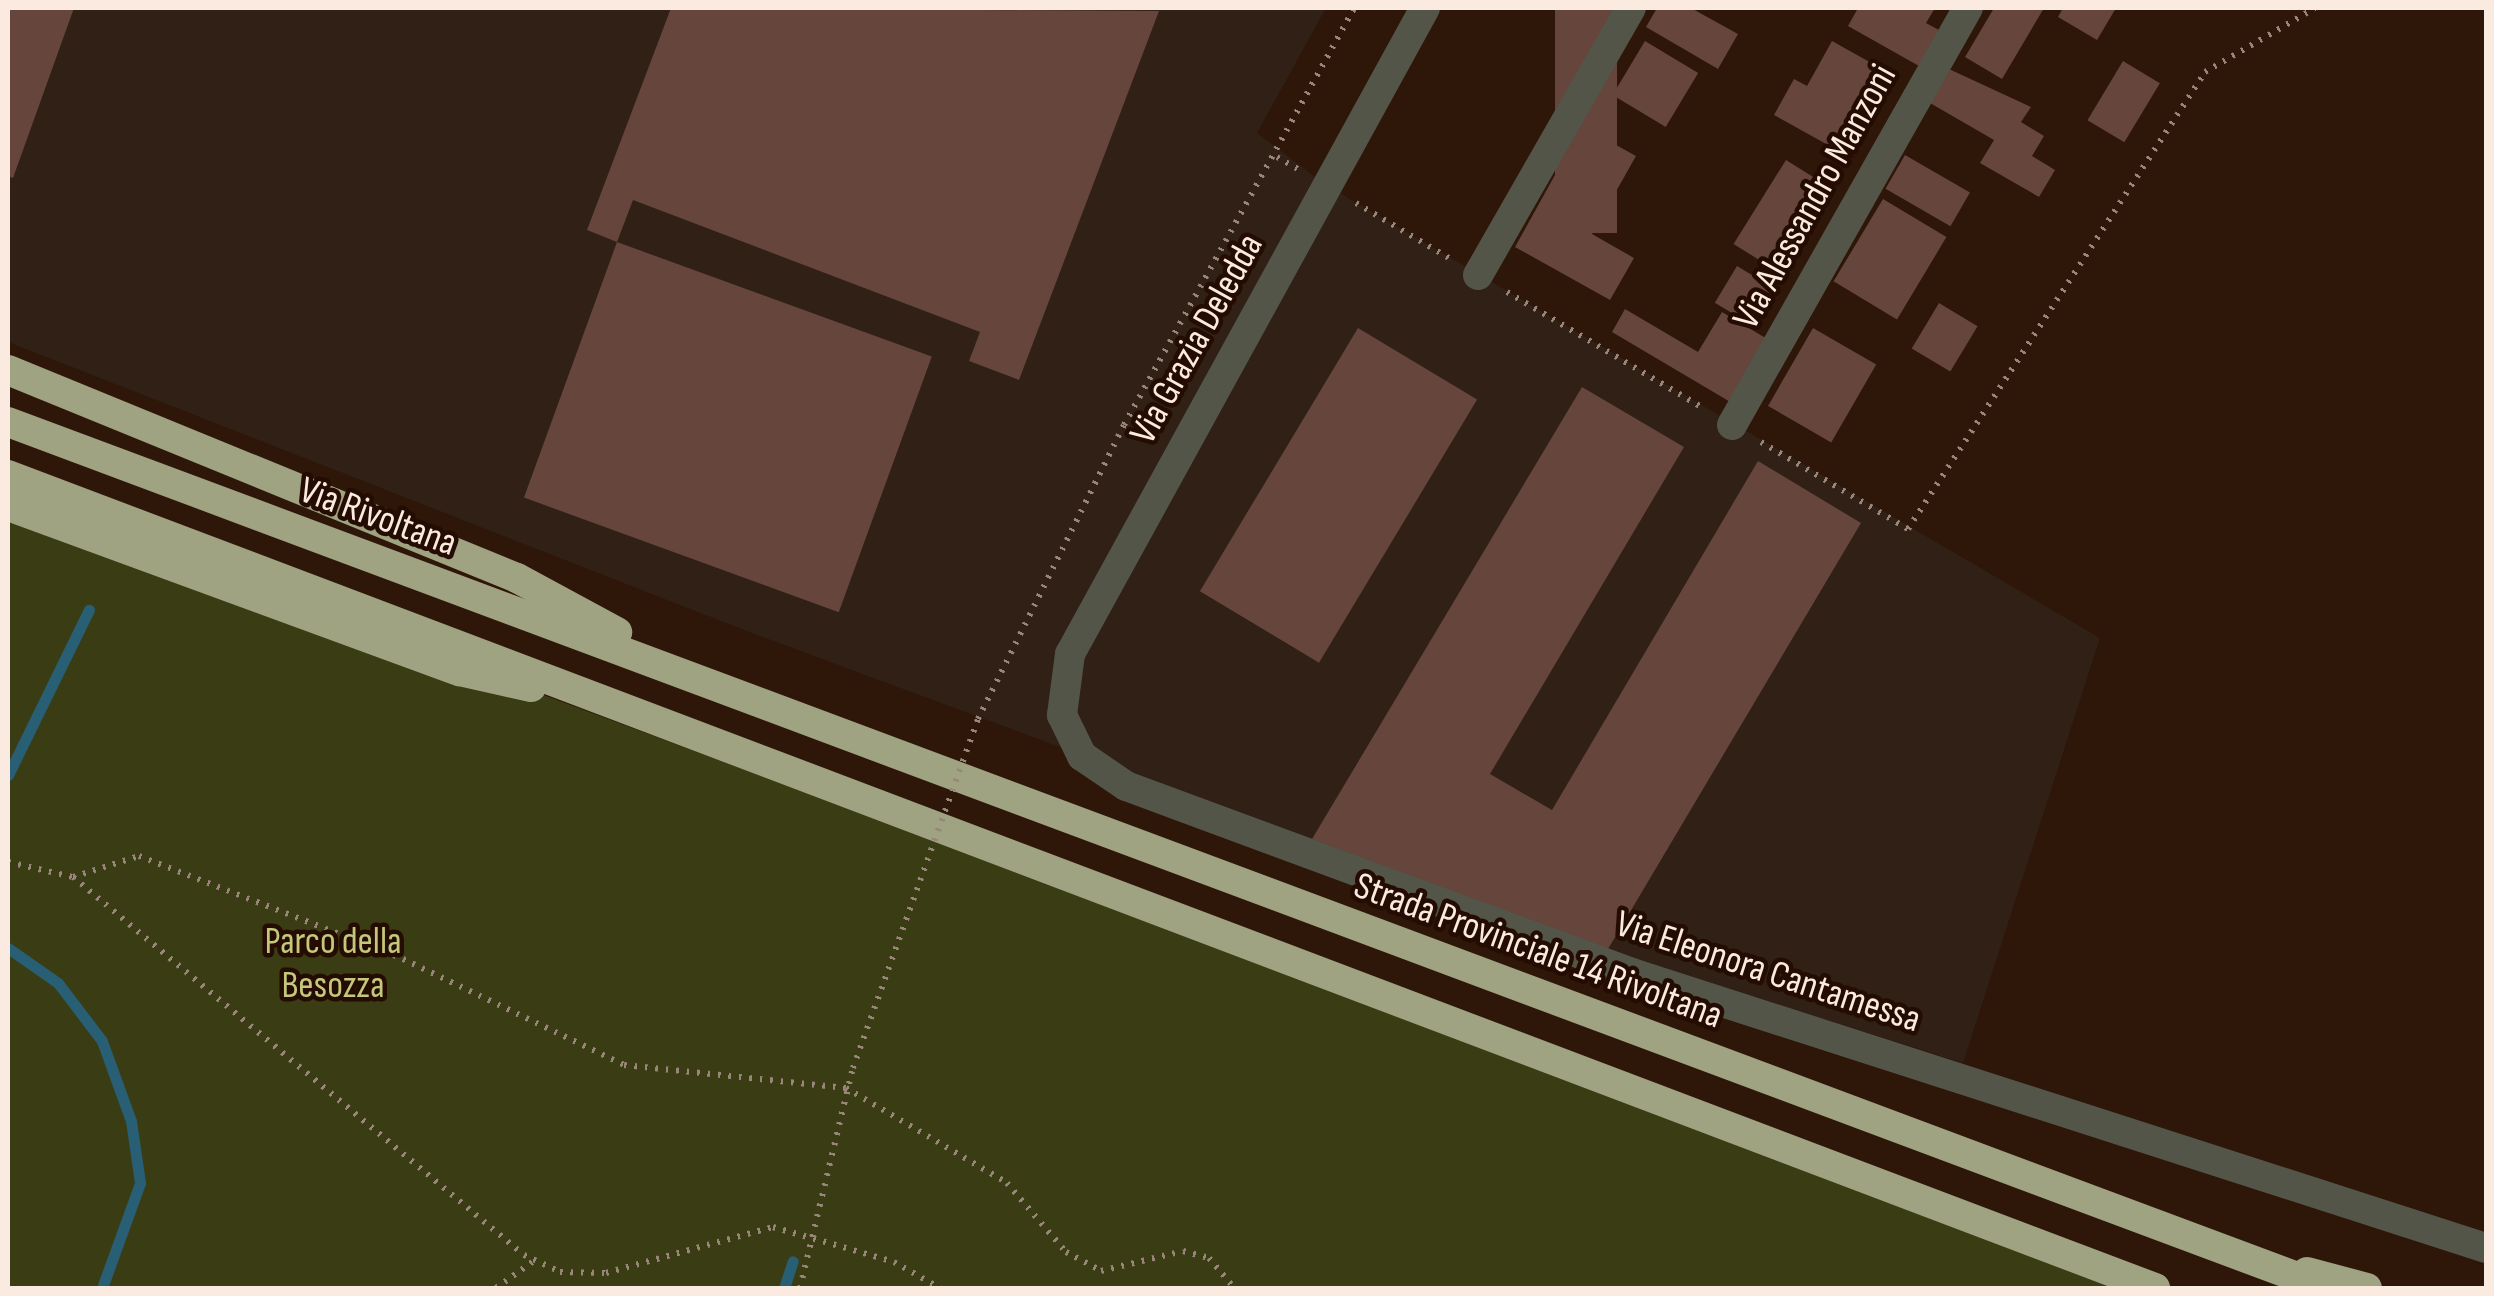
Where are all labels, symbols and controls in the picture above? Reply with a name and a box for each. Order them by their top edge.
street label: Via Alessandro Manzoni [1724,57,1906,337]
street label: Via Grazia Deledda [1121,226,1273,452]
street label: Via Rivoltana [293,468,463,566]
street label: Strada Provinciale 14 Rivoltana [1348,863,1728,1039]
street label: Via Eleonora Cantamessa [1610,901,1926,1043]
park label: Parco della Besozza [264,919,402,1008]

